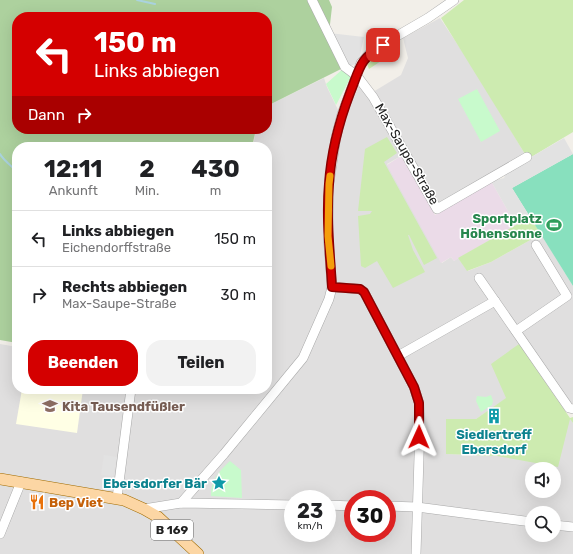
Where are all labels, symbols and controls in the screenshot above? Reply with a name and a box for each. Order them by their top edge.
text: 150 m [94,26,177,59]
icon: left [28,28,80,80]
pin [366,28,400,62]
icon: arrive [372,34,394,56]
text: Links abbiegen [94,60,220,82]
street label: Max-Saupe-Straße [372,101,442,207]
icon: right [73,104,95,126]
text: Dann [28,106,65,124]
text: 12:11 [44,155,103,183]
text: 2 [139,155,155,183]
text: 430 [191,155,240,183]
text: Ankunft [49,183,98,198]
text: Min. [135,183,159,198]
text: m [210,183,221,198]
place label: Sportplatz Höhensonne [460,211,542,241]
sports icon: Sportplatz Höhensonne [545,216,563,234]
text: Links abbiegen [62,222,174,240]
icon: left [28,228,50,250]
text: 150 m [214,230,256,248]
text: Eichendorffstraße [62,240,171,255]
text: Rechts abbiegen [62,278,187,296]
icon: right [28,284,50,306]
text: 30 m [220,286,256,304]
text: Max-Saupe-Straße [62,296,177,311]
button: Beenden [28,340,138,386]
button: Teilen [146,340,256,386]
school or university icon: Kita Tausendfüßler [41,397,59,415]
place label: Kita Tausendfüßler [62,399,185,414]
building icon: Siedlertreff Ebersdorf [485,407,503,425]
position arrow [398,416,440,458]
place label: Siedlertreff Ebersdorf [456,427,532,457]
map controls [525,462,561,542]
button: sound [525,462,561,498]
place icon: Ebersdorfer Bär [210,474,228,492]
place label: Ebersdorfer Bär [103,476,207,491]
speed limit sign: 30 [344,490,396,542]
restaurant icon: Bep Viet [28,493,46,511]
place label: Bep Viet [49,495,103,510]
text: 23 [297,499,323,523]
button: search [525,506,561,542]
road number: B 169 [151,520,193,540]
text: km/h [298,520,322,532]

